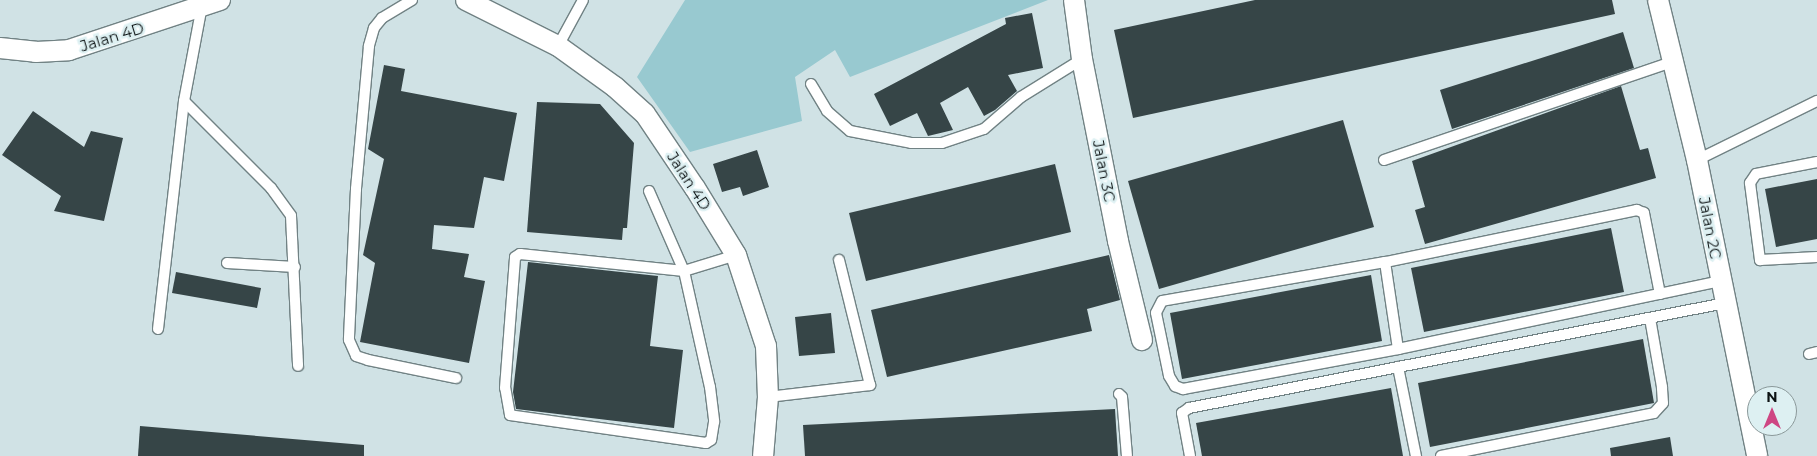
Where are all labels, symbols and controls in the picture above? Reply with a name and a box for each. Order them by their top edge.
street label: Jalan 4D [78,19,146,55]
street label: Jalan 3C [1089,139,1119,203]
street label: Jalan 4D [664,149,714,213]
street label: Jalan 2C [1695,196,1725,260]
north arrow [1747,386,1797,436]
text: N [1766,388,1778,406]

